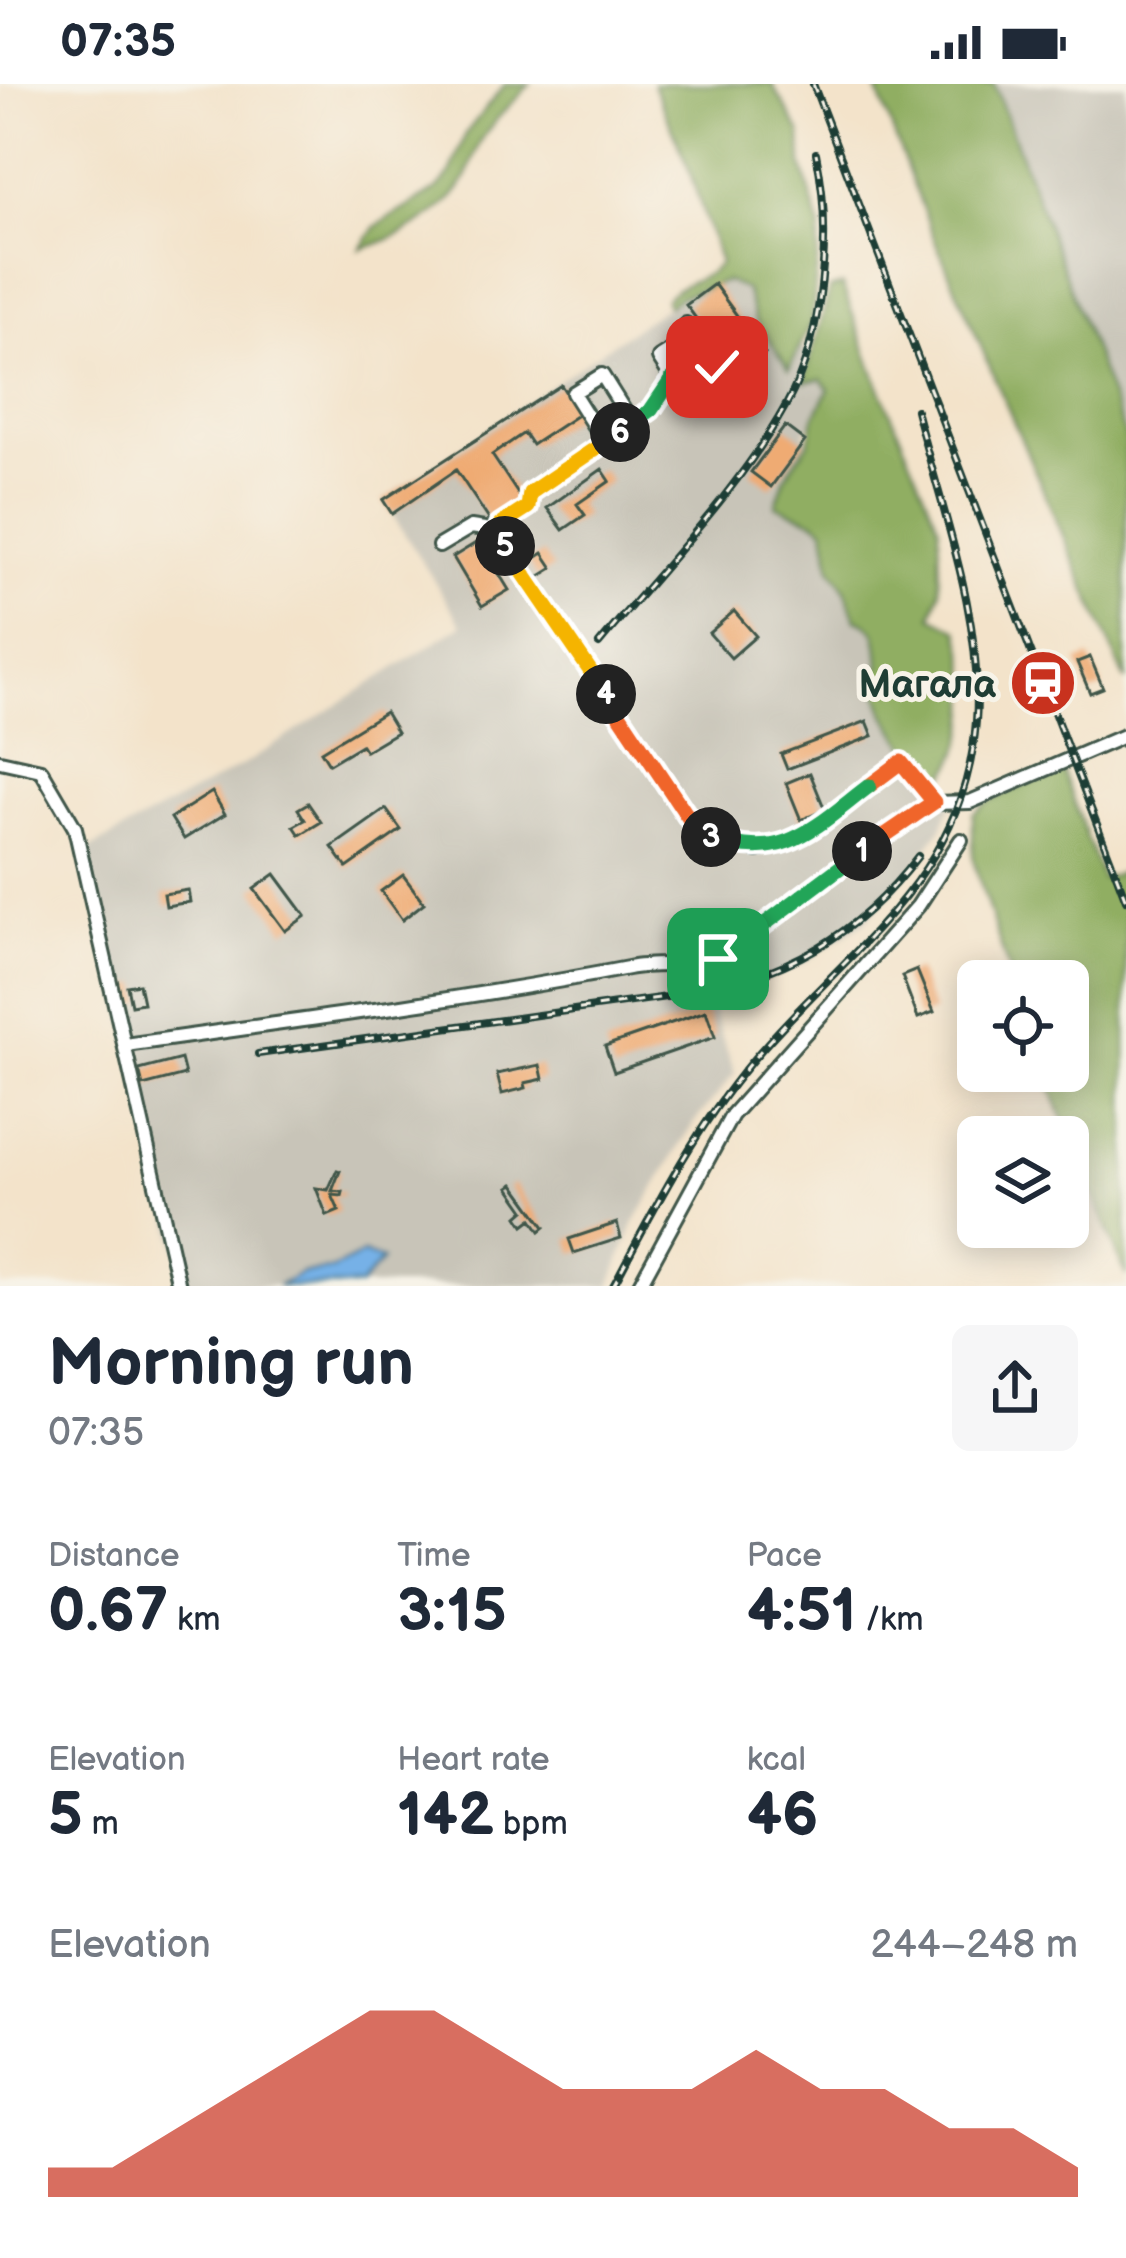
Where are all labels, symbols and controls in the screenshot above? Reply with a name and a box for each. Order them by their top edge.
text: 07:35 [60,15,176,70]
pin [666,316,768,418]
icon: check [684,334,750,400]
pin: 6 [590,402,650,462]
text: 6 [610,412,630,452]
pin: 5 [475,516,535,576]
text: 5 [495,526,515,566]
station icon: Магала [1008,648,1078,718]
place label: Магала [859,662,996,709]
pin: 4 [576,664,636,724]
text: 4 [596,674,616,714]
pin: 3 [681,807,741,867]
text: 3 [701,817,721,857]
pin: 1 [832,821,892,881]
text: 1 [855,831,869,871]
pin [667,908,769,1010]
icon: arrive [685,926,751,992]
map controls [957,960,1089,1248]
button: locate [957,960,1089,1092]
button: layers [957,1116,1089,1248]
text: Morning run [48,1325,414,1404]
button: share [952,1325,1078,1451]
text: 07:35 [48,1410,144,1457]
text: Distance [48,1536,180,1576]
text: Time [397,1536,470,1576]
text: Pace [747,1536,822,1576]
text: 0.67 [48,1576,168,1648]
text: 3:15 [397,1576,507,1648]
text: 4:51 [747,1576,856,1648]
text: km [168,1600,220,1640]
text: /km [856,1600,924,1640]
text: Elevation [48,1740,186,1780]
text: Heart rate [397,1740,550,1780]
text: kcal [747,1740,806,1780]
text: 5 [48,1780,83,1852]
text: 142 [397,1780,494,1852]
text: 46 [747,1780,818,1852]
text: m [83,1804,119,1844]
text: bpm [494,1804,568,1844]
text: Elevation [48,1922,211,1969]
text: 244–248 m [871,1922,1078,1969]

